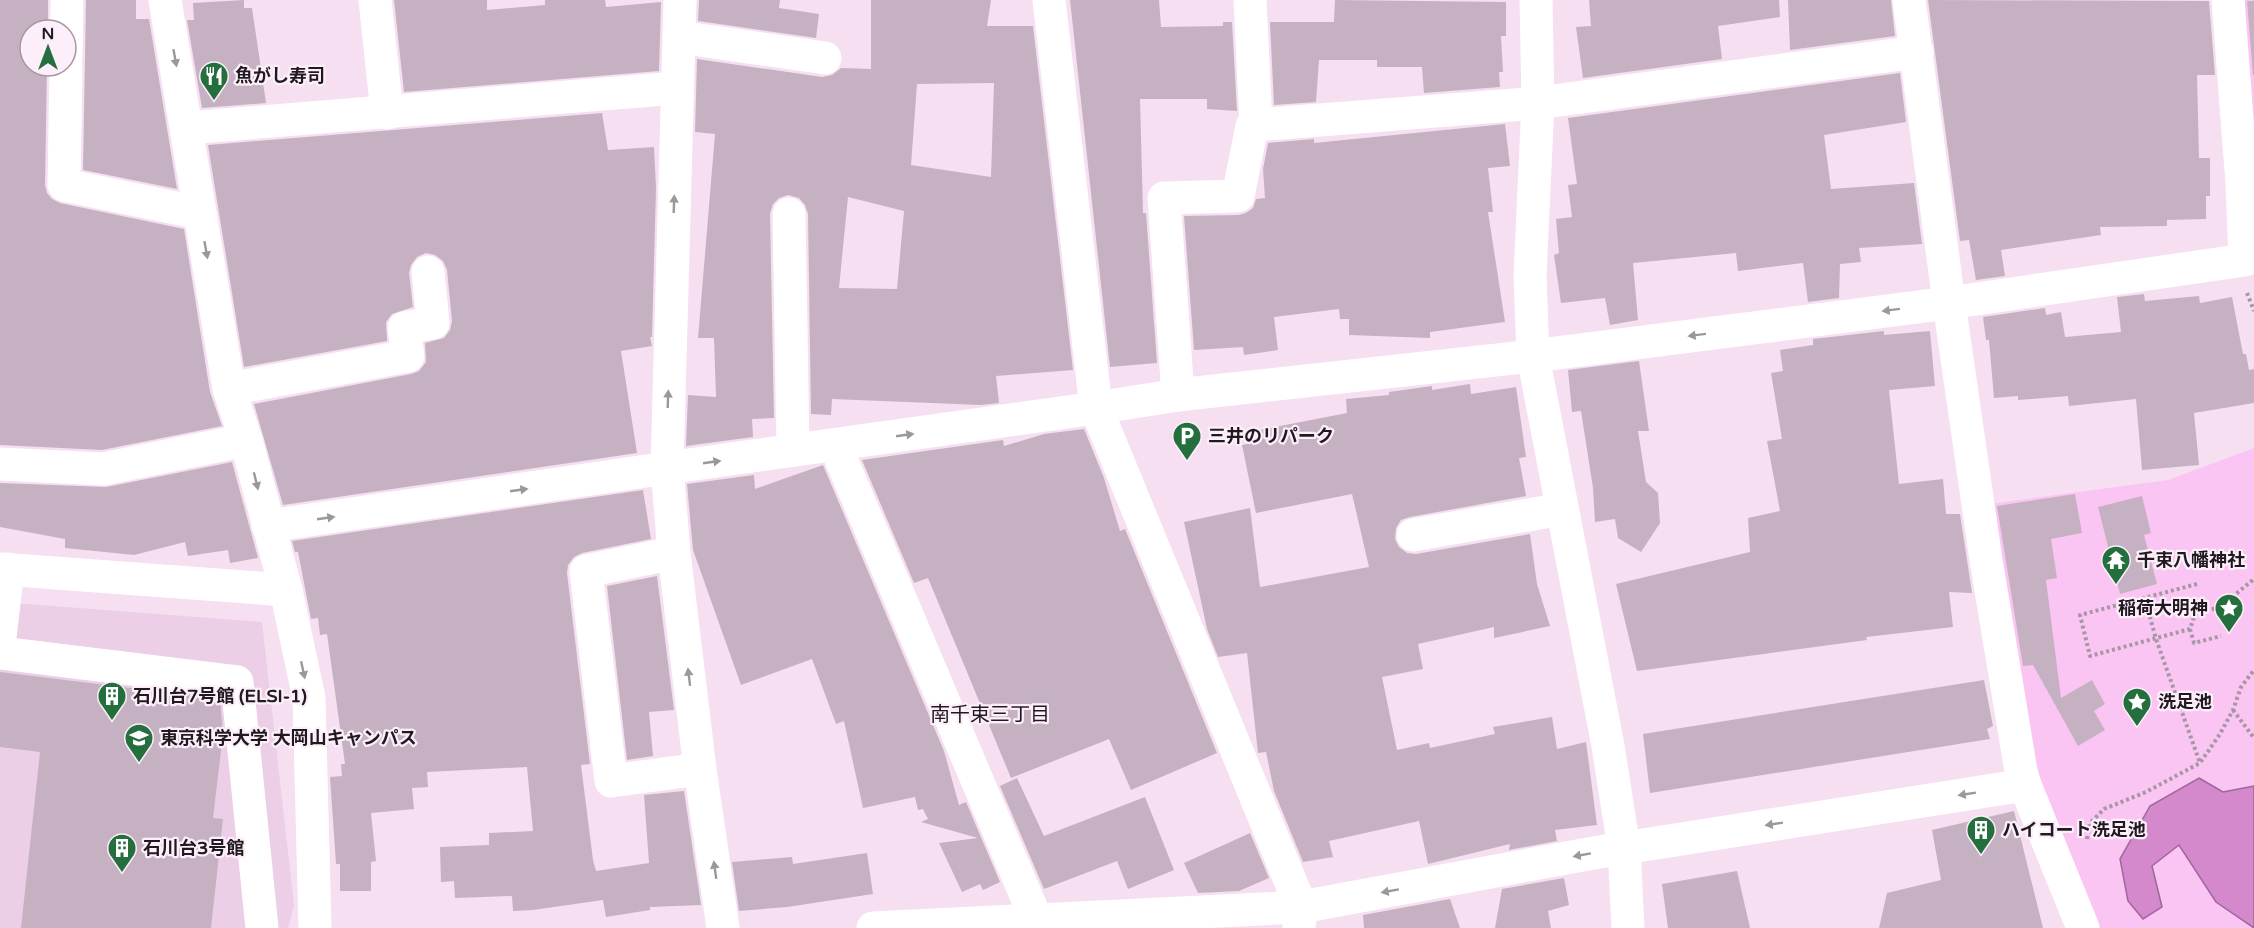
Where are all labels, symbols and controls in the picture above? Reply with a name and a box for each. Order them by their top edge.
north arrow [18,18,78,78]
text: N [42,24,54,44]
one-way arrow [170,48,179,67]
restaurant icon: 魚がし寿司 [198,60,230,102]
place label: 魚がし寿司 [235,65,325,87]
one-way arrow [669,195,678,214]
one-way arrow [202,241,211,260]
one-way arrow [1881,305,1900,315]
one-way arrow [1688,330,1707,340]
one-way arrow [664,390,673,409]
parking icon: 三井のリパーク [1171,420,1203,462]
place label: 三井のリパーク [1208,425,1334,447]
one-way arrow [895,430,914,439]
one-way arrow [702,457,721,466]
one-way arrow [252,472,262,490]
one-way arrow [509,485,528,494]
one-way arrow [316,513,335,522]
temple icon: 千束八幡神社 [2100,544,2132,586]
place label: 千束八幡神社 [2137,549,2245,571]
place icon: 稲荷大明神 [2213,592,2245,634]
place label: 稲荷大明神 [2118,597,2208,619]
one-way arrow [299,661,309,680]
one-way arrow [684,667,694,686]
building icon: 石川台7号館 (ELSI-1) [96,680,128,722]
place label: 石川台7号館 (ELSI-1) [133,685,307,707]
place icon: 洗足池 [2121,686,2153,728]
place label: 洗足池 [2158,691,2212,713]
district label: 南千束三丁目 [930,703,1050,727]
school or university icon: 東京科学大学 大岡山キャンパス [123,722,155,764]
place label: 東京科学大学 大岡山キャンパス [160,727,417,749]
one-way arrow [1957,790,1976,799]
building icon: ハイコート洗足池 [1965,814,1997,856]
place label: ハイコート洗足池 [2002,819,2146,841]
one-way arrow [1765,820,1784,829]
building icon: 石川台3号館 [106,832,138,874]
place label: 石川台3号館 [143,837,244,859]
one-way arrow [1572,851,1591,860]
one-way arrow [710,861,719,880]
one-way arrow [1380,887,1399,896]

